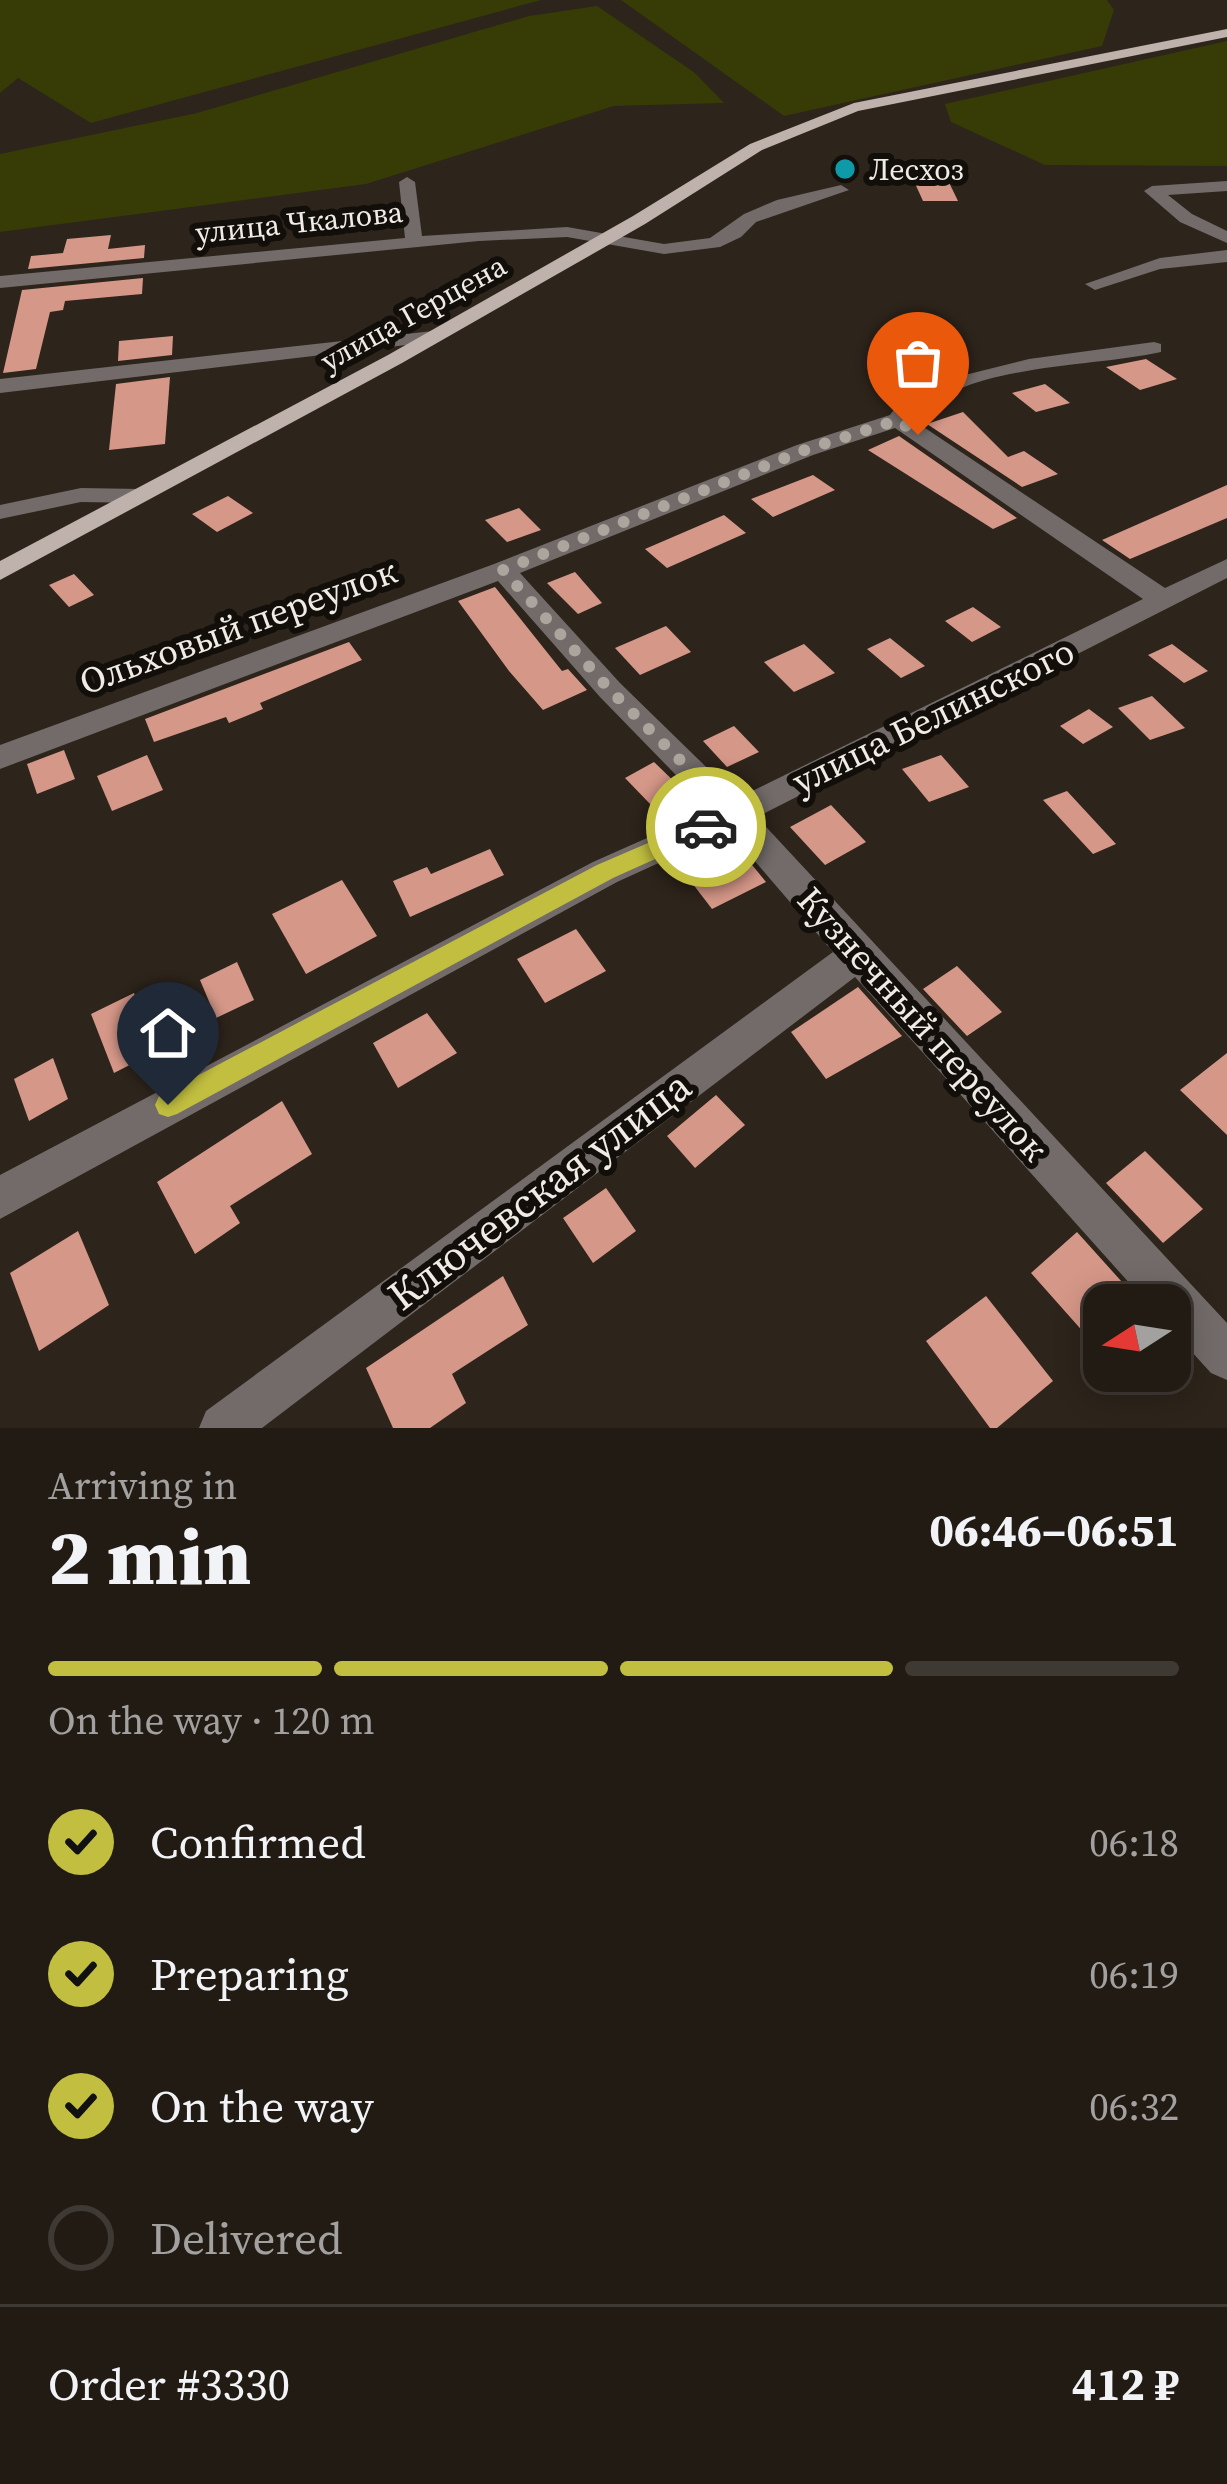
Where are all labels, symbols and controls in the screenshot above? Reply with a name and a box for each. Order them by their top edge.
place label: Лесхоз [869,149,964,190]
marker: Лесхоз [832,156,858,182]
street label: улица Чкалова [193,191,405,253]
street label: улица Герцена [313,245,514,381]
pin [867,312,969,435]
icon: bag [885,330,951,396]
street label: Ольховый переулок [73,546,404,706]
street label: улица Белинского [784,626,1082,806]
courier [646,767,766,887]
icon: car [673,794,739,860]
street label: Кузнечный переулок [787,876,1059,1172]
pin [117,982,219,1105]
icon: home [135,1000,201,1066]
street label: Ключевская улица [376,1056,703,1323]
north arrow [1083,1284,1191,1392]
map controls [1083,1284,1191,1392]
text: Arriving in [48,1459,237,1512]
text: 06:46–06:51 [929,1499,1179,1561]
text: 2 min [48,1503,251,1610]
text: On the way · 120 m [48,1694,375,1747]
icon: check [48,1809,114,1875]
text: Confirmed [150,1811,366,1873]
text: 06:18 [1089,1816,1179,1869]
icon: check [48,1941,114,2007]
text: Preparing [150,1943,349,2005]
text: 06:19 [1089,1948,1179,2001]
icon: check [48,2073,114,2139]
text: On the way [150,2075,374,2137]
text: 06:32 [1089,2080,1179,2133]
text: Delivered [150,2207,342,2269]
text: Order #3330 [48,2353,290,2415]
text: 412 ₽ [1072,2353,1179,2415]

